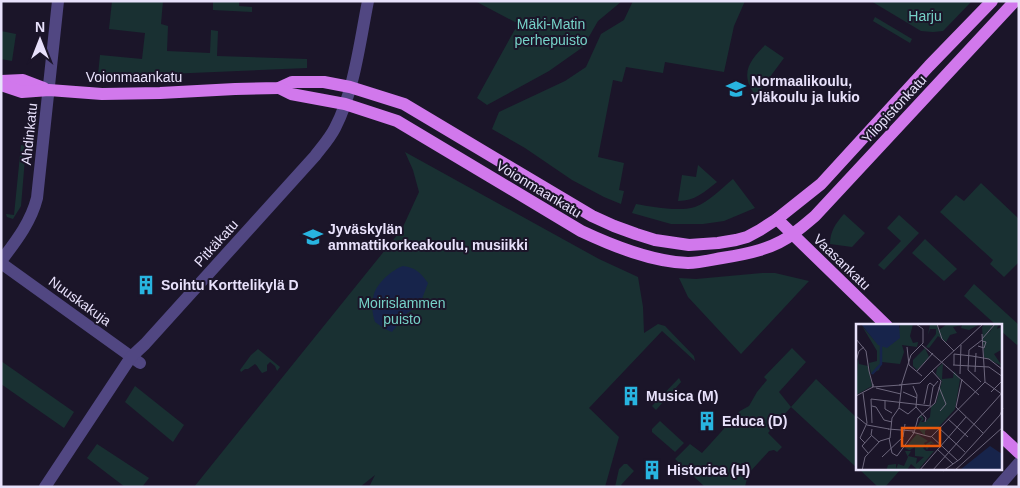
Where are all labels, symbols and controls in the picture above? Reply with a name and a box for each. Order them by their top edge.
park label: Harju [908,8,942,24]
north arrow [15,15,65,65]
park label: Mäki-Matin perhepuisto [514,16,588,48]
text: N [35,19,45,35]
street label: Voionmaankatu [86,69,182,85]
street label: Yliopistonkatu [858,72,930,146]
place label: Normaalikoulu, yläkoulu ja lukio [751,73,860,105]
school or university icon: Normaalikoulu, yläkoulu ja lukio [725,78,747,100]
street label: Ahdinkatu [18,102,40,166]
street label: Voionmaankatu [494,157,584,221]
street label: Pitkäkatu [191,216,241,270]
place label: Jyväskylän ammattikorkeakoulu, musiikki [328,221,528,253]
school or university icon: Jyväskylän ammattikorkeakoulu, musiikki [302,226,324,248]
street label: Vaasankatu [810,231,874,293]
street label: Nuuskakuja [46,273,114,329]
building icon: Soihtu Korttelikylä D [135,274,157,296]
place label: Soihtu Korttelikylä D [161,277,299,293]
park label: Moirislammen puisto [358,295,446,327]
inset map [856,324,1002,470]
building icon: Musica (M) [620,385,642,407]
place label: Musica (M) [646,388,718,404]
building icon: Educa (D) [696,410,718,432]
place label: Educa (D) [722,413,787,429]
building icon: Historica (H) [641,459,663,481]
place label: Historica (H) [667,462,750,478]

